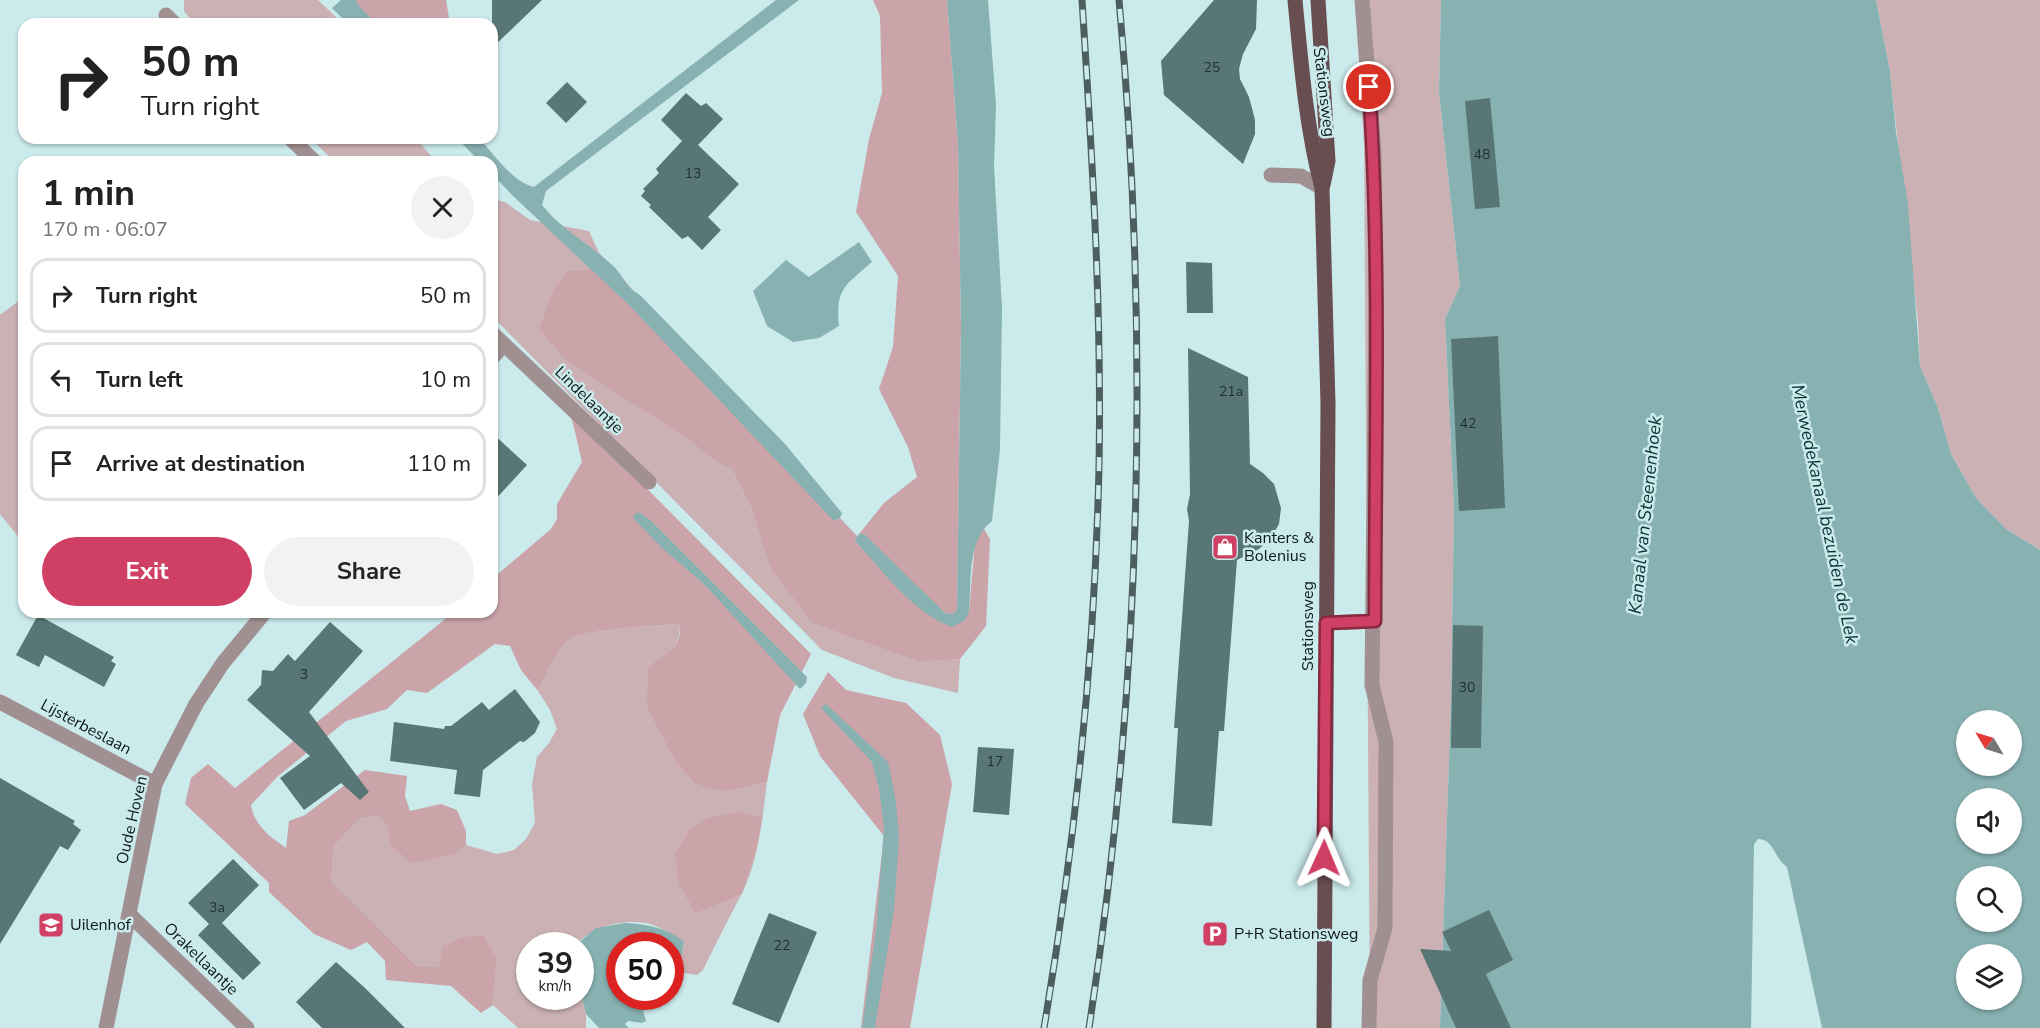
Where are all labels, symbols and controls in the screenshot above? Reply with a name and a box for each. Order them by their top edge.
text: 50 m [141,34,240,91]
icon: right [42,42,120,120]
street label: Stationsweg [1308,46,1340,138]
house number: 25 [1204,58,1220,77]
pin [1343,61,1394,112]
icon: arrive [1352,70,1385,103]
text: Turn right [141,88,259,125]
house number: 48 [1474,145,1490,164]
house number: 13 [685,164,701,183]
text: 1 min [42,169,135,218]
button: close [411,176,474,239]
text: 170 m · 06:07 [42,216,168,243]
icon: right [45,279,78,312]
text: Turn right [96,281,197,311]
text: 50 m [420,281,471,311]
street label: Lindelaantje [550,362,628,438]
icon: left [45,363,78,396]
text: Turn left [96,365,183,395]
text: 10 m [420,365,471,395]
house number: 21a [1219,382,1243,401]
water label: Merwedekanaal bezuiden de Lek [1786,382,1864,647]
house number: 42 [1460,414,1476,433]
water label: Kanaal van Steenenhoek [1623,414,1667,615]
icon: arrive [45,447,78,480]
text: Arrive at destination [96,449,305,479]
text: 110 m [407,449,471,479]
place label: Kanters & Bolenius [1244,527,1314,567]
shop icon: Kanters & Bolenius [1210,532,1240,562]
button: Exit [42,537,252,606]
button: Share [264,537,474,606]
street label: Stationsweg [1297,581,1319,671]
house number: 3 [300,665,308,684]
house number: 30 [1459,678,1475,697]
street label: Lijsterbeslaan [37,694,135,760]
north arrow [1956,710,2022,776]
map controls [1956,710,2022,1010]
house number: 17 [987,752,1003,771]
street label: Oude Hoven [111,774,153,866]
button: sound [1956,788,2022,854]
position arrow [1292,826,1356,890]
button: search [1956,866,2022,932]
house number: 3a [209,898,225,917]
school or university icon: Uilenhof [36,910,66,940]
place label: Uilenhof [70,914,132,936]
street label: Orakellaantje [159,918,243,1000]
parking icon: P+R Stationsweg [1200,919,1230,949]
place label: P+R Stationsweg [1234,923,1359,945]
speed limit sign: 50 [606,932,684,1010]
house number: 22 [774,936,790,955]
text: 39 [537,943,573,984]
button: layers [1956,944,2022,1010]
text: km/h [538,976,572,996]

